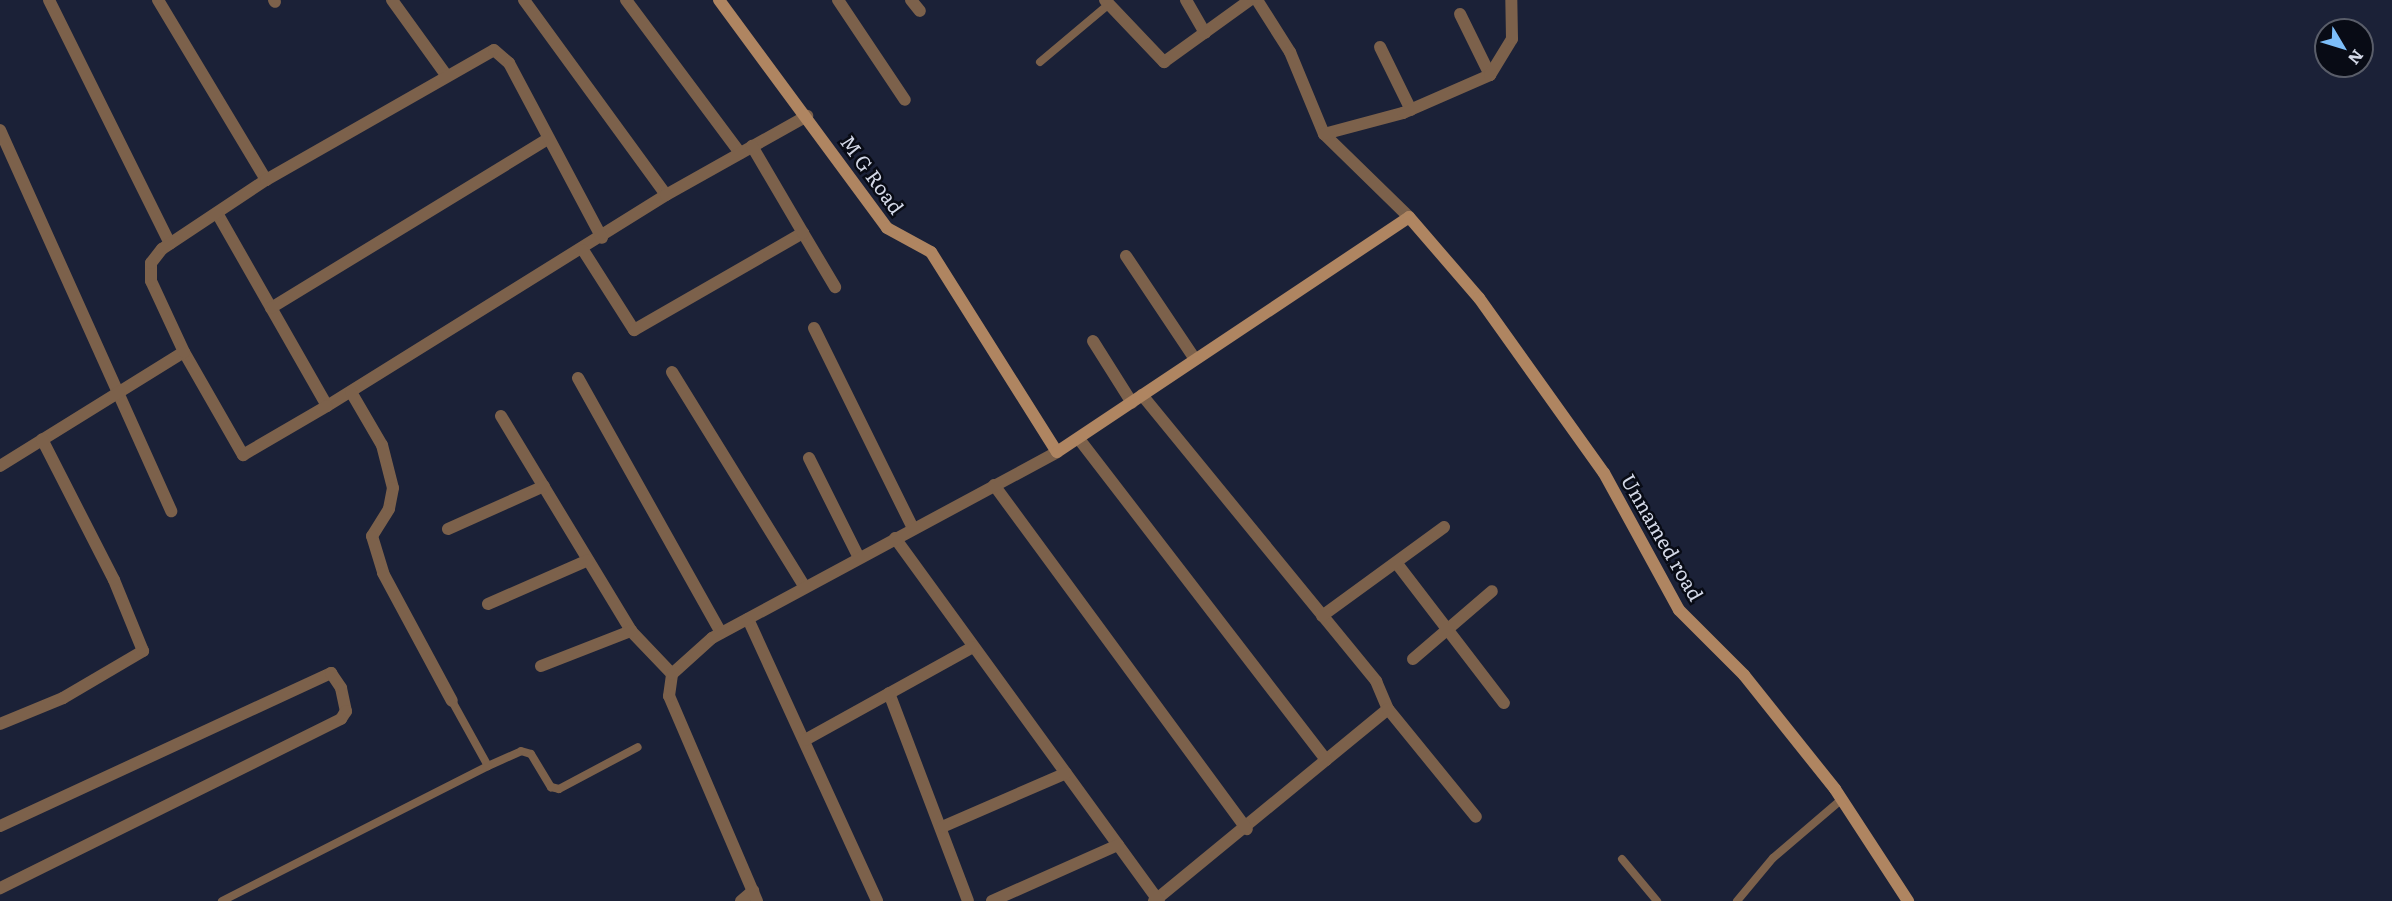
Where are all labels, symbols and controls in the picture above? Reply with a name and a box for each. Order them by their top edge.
north arrow [2314,18,2374,78]
text: N [2343,45,2370,71]
street label: M G Road [836,130,910,218]
street label: Unnamed road [1617,469,1709,605]

